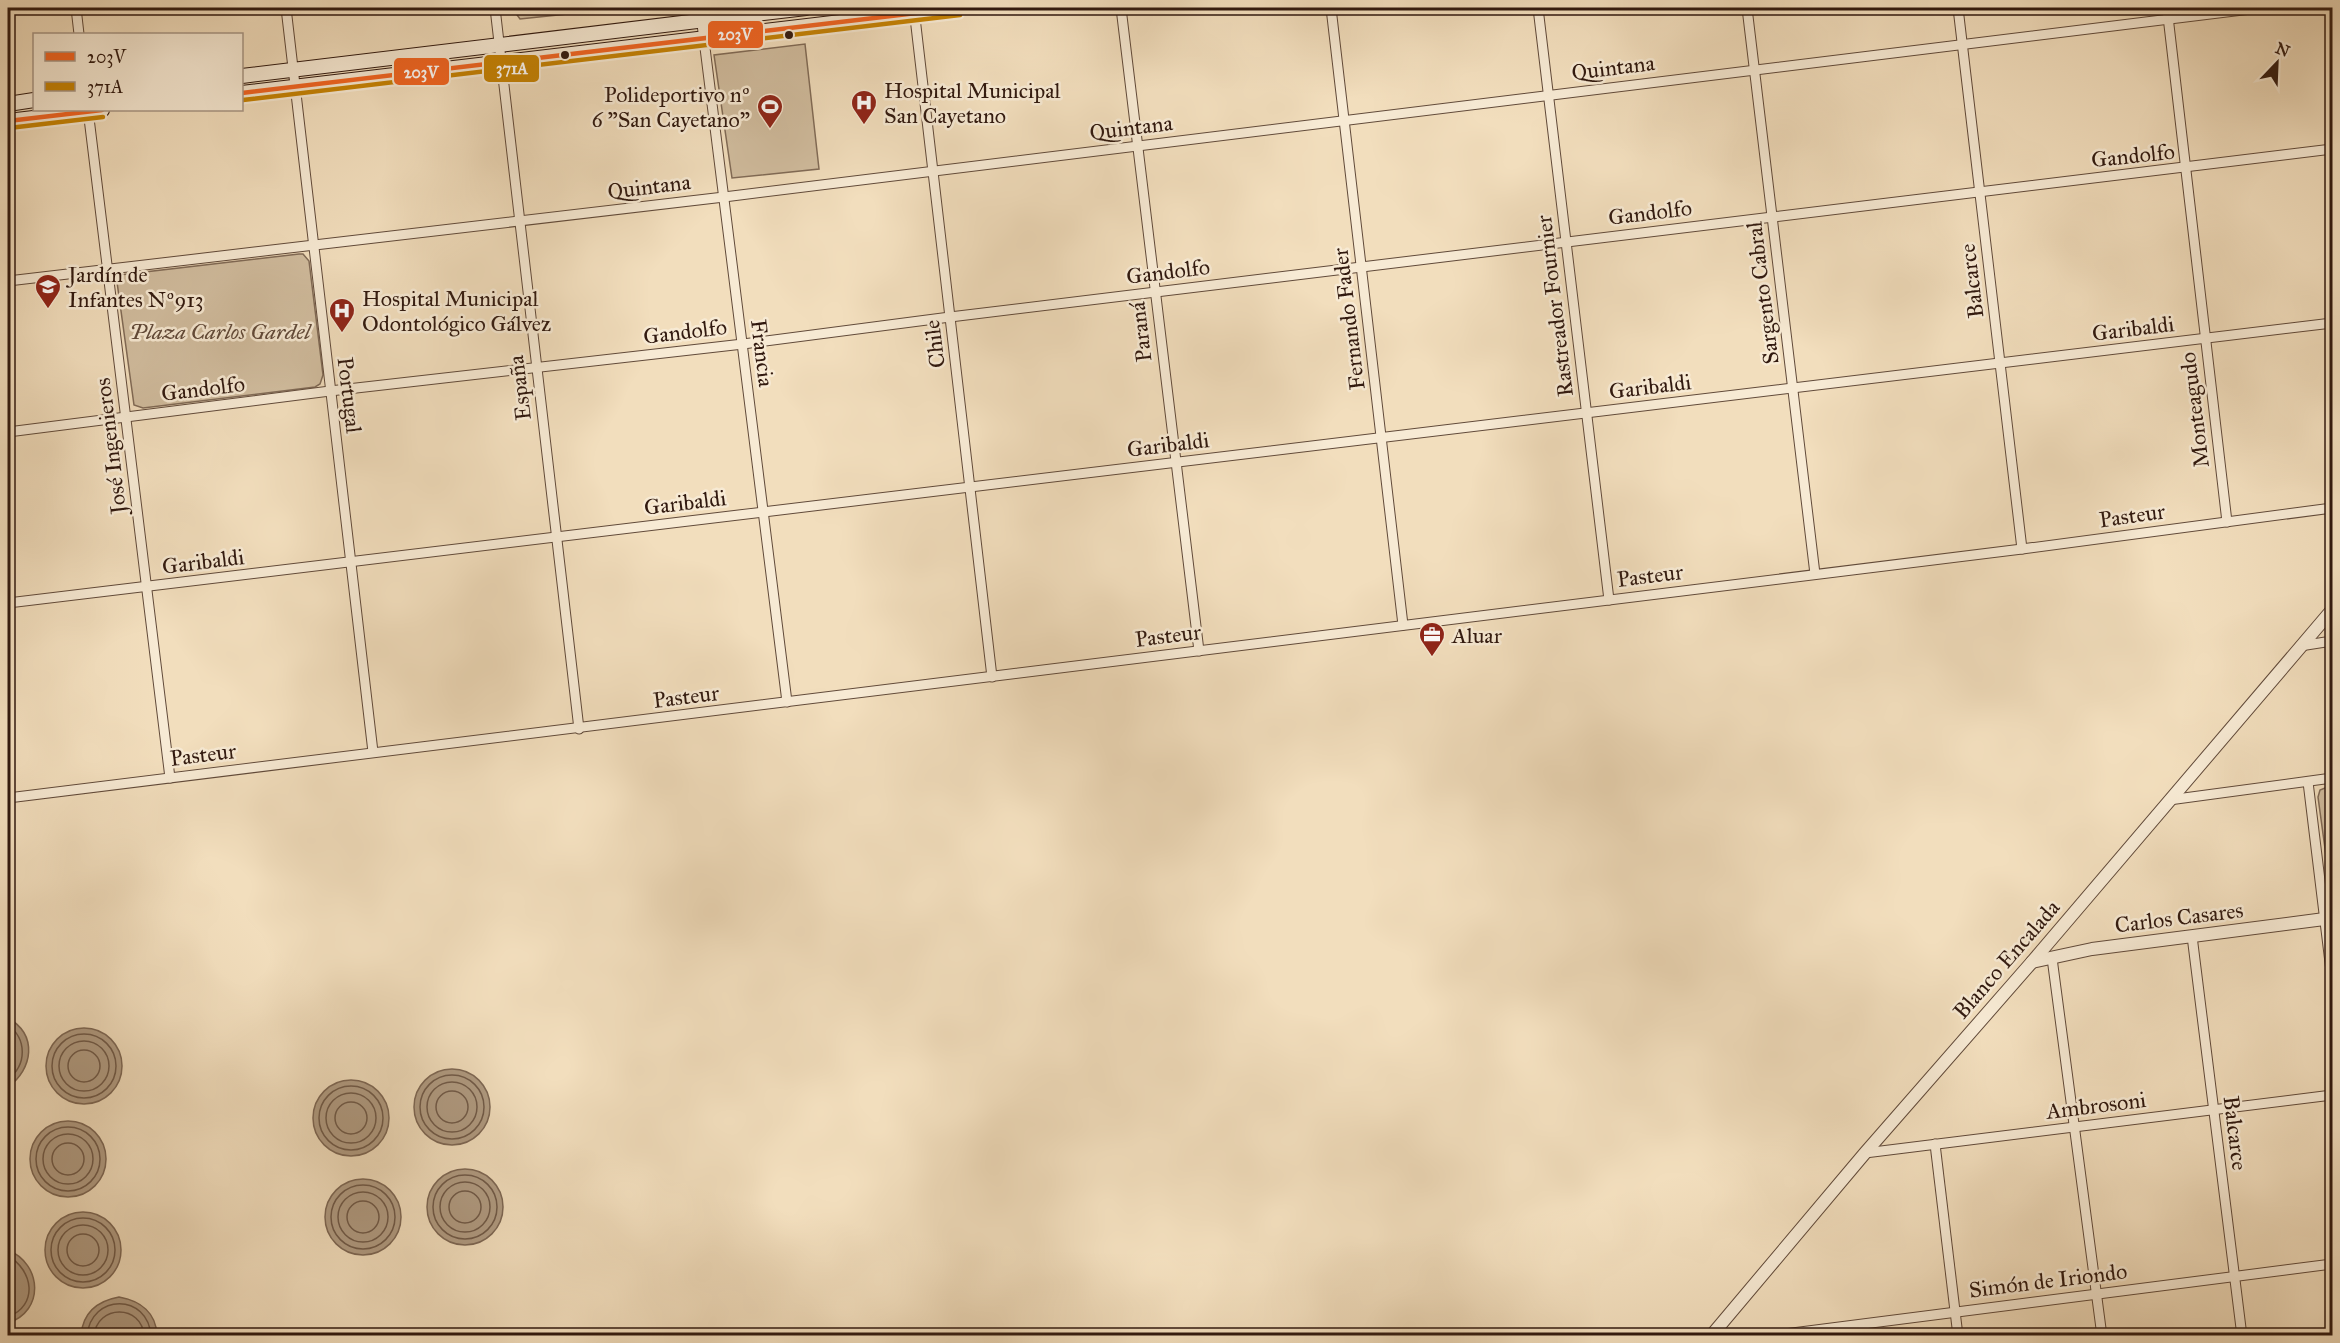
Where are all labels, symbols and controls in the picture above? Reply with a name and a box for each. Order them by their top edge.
line badge: 203V [707,20,764,49]
text: 203V [718,25,753,45]
unlabelled marker [783,29,795,41]
legend [33,33,243,111]
north arrow [2247,33,2307,93]
text: N [2273,38,2293,61]
text: 203V [87,46,128,68]
unlabelled marker [559,49,571,61]
street label: Quintana [1570,49,1657,86]
line badge: 371A [483,54,540,83]
line badge: 203V [393,57,450,86]
text: 371A [496,59,528,79]
text: 203V [404,63,439,83]
text: 371A [87,76,123,98]
place label: Hospital Municipal San Cayetano [884,77,1060,129]
place label: Polideportivo nº 6 "San Cayetano" [591,81,750,133]
hospital icon: Hospital Municipal San Cayetano [849,88,879,126]
sports icon: Polideportivo nº 6 "San Cayetano" [755,92,785,130]
street label: Quintana [1088,109,1175,146]
street label: Gandolfo [2090,138,2176,173]
street label: Quintana [606,168,693,205]
street label: Gandolfo [1607,194,1693,231]
street label: Rastreador Fournier [1530,213,1579,398]
street label: Sargento Cabral [1740,220,1785,366]
street label: Balcarce [1954,242,1989,320]
street label: Fernando Fader [1326,246,1371,392]
street label: Gandolfo [1125,253,1211,290]
place label: Jardín de Infantes Nº913 [66,261,204,313]
school or university icon: Jardín de Infantes Nº913 [33,272,63,310]
place label: Hospital Municipal Odontológico Gálvez [362,285,551,337]
hospital icon: Hospital Municipal Odontológico Gálvez [327,296,357,334]
street label: Paraná [1123,300,1158,363]
street label: Garibaldi [2090,310,2176,347]
street label: Gandolfo [642,313,728,350]
park label: Plaza Carlos Gardel [130,318,313,345]
street label: Francia [745,318,780,389]
street label: Chile [918,318,951,370]
street label: Monteagudo [2174,351,2215,469]
street label: España [502,353,537,422]
street label: Portugal [331,355,368,435]
street label: Garibaldi [1607,368,1693,405]
street label: Gandolfo [160,370,246,407]
street label: José Ingenieros [89,376,132,517]
street label: Garibaldi [1125,426,1211,463]
street label: Garibaldi [642,484,728,521]
street label: Pasteur [2097,497,2168,533]
street label: Garibaldi [160,543,246,580]
street label: Pasteur [1615,558,1685,593]
street label: Pasteur [1133,618,1203,653]
office icon: Aluar [1417,620,1447,658]
place label: Aluar [1451,622,1503,649]
street label: Pasteur [651,679,721,714]
street label: Pasteur [168,737,238,772]
street label: Blanco Encalada [1947,894,2066,1024]
street label: Carlos Casares [2113,896,2245,939]
street label: Ambrosoni [2044,1086,2148,1125]
street label: Balcarce [2218,1094,2253,1172]
street label: Simón de Iriondo [1967,1257,2129,1304]

